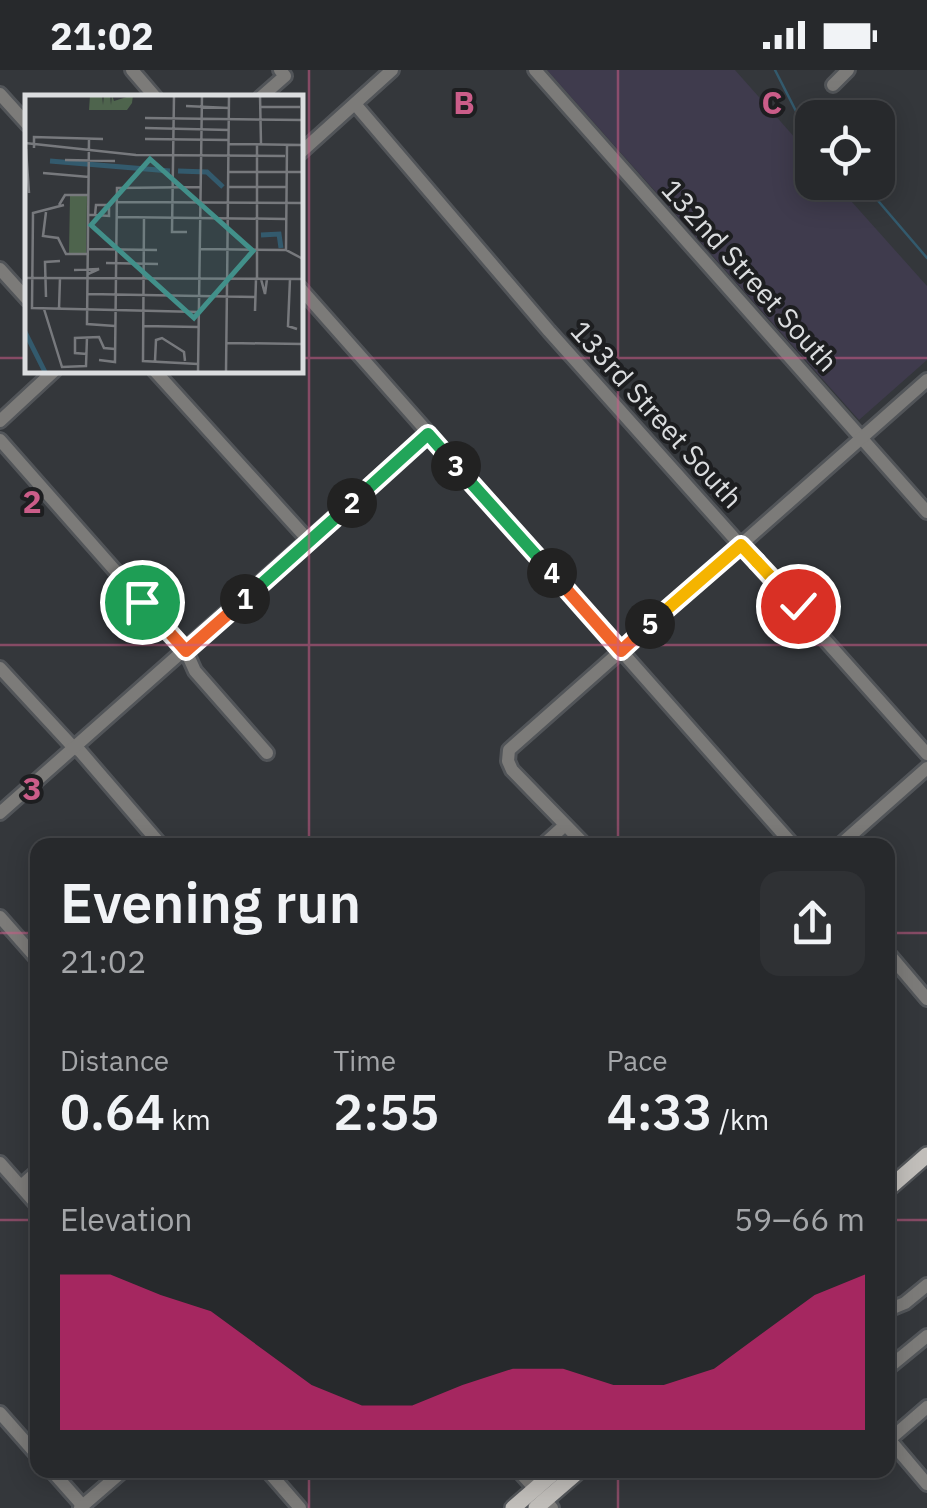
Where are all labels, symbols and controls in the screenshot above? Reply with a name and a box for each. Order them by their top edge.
text: 21:02 [50,11,154,60]
text: B [453,81,475,123]
text: C [762,81,782,123]
inset map [25,95,302,372]
map controls [795,100,895,200]
button: locate [795,100,895,200]
street label: 132nd Street South [654,171,846,379]
street label: 133rd Street South [563,312,751,516]
pin: 3 [431,441,481,491]
text: 3 [448,447,464,484]
pin: 2 [327,478,377,528]
text: 2 [22,480,42,522]
text: 2 [344,484,360,521]
pin: 4 [527,548,577,598]
text: 4 [544,554,560,591]
pin [100,560,185,645]
pin [756,564,841,649]
pin: 1 [220,574,270,624]
icon: arrive [115,575,170,630]
icon: check [771,579,826,634]
text: 1 [237,580,253,617]
pin: 5 [625,599,675,649]
text: 5 [642,605,658,642]
text: 3 [22,767,42,809]
text: Evening run [60,867,361,938]
button: share [760,871,865,976]
text: 21:02 [60,940,146,982]
text: Distance [60,1042,169,1079]
text: Time [333,1042,396,1079]
text: Pace [607,1042,668,1079]
text: 0.64 [60,1079,165,1144]
text: 2:55 [333,1079,439,1144]
text: 4:33 [607,1079,713,1144]
text: km [165,1101,211,1138]
text: /km [713,1101,769,1138]
text: Elevation [60,1198,193,1240]
text: 59–66 m [734,1198,865,1240]

